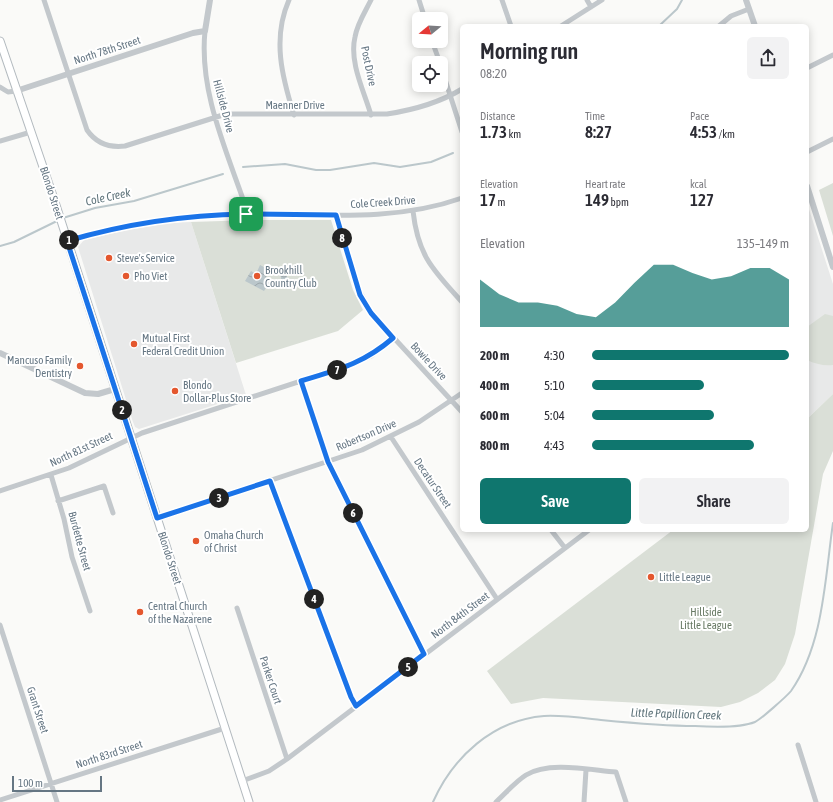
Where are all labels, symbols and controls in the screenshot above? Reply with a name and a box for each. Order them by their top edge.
north arrow [412,12,448,48]
map controls [412,12,448,92]
street label: North 78th Street [72,34,142,66]
button: share [747,37,789,79]
text: Morning run [480,38,578,64]
street label: Post Drive [359,45,379,87]
button: locate [412,56,448,92]
text: 08:20 [480,66,507,81]
street label: Hillside Drive [211,78,237,134]
street label: Maenner Drive [265,99,325,111]
text: Distance [480,110,515,122]
text: Time [585,110,605,122]
text: Pace [690,110,709,122]
text: 1.73 [480,122,507,142]
text: 8:27 [585,122,612,142]
text: 4:53 [690,122,717,142]
text: km [507,128,521,140]
text: /km [717,128,735,140]
street label: Blondo Street [38,165,66,221]
text: Elevation [480,178,518,190]
text: Heart rate [585,178,626,190]
text: kcal [690,178,707,190]
water label: Cole Creek [84,185,132,209]
text: 17 [480,190,496,210]
text: 149 [585,190,609,210]
text: 127 [690,190,714,210]
street label: Cole Creek Drive [350,194,416,210]
text: m [496,196,505,208]
text: bpm [609,196,629,208]
pin [229,197,263,231]
icon: arrive [235,203,257,225]
pin: 8 [332,228,352,248]
pin: 1 [59,230,79,250]
text: 8 [339,232,345,244]
text: 1 [66,234,72,246]
text: Elevation [480,236,525,251]
text: 135–149 m [737,236,789,251]
place label: Steve's Service [117,252,175,264]
marker: Steve's Service [104,253,114,263]
place label: Brookhill Country Club [265,264,317,289]
place label: Pho Viet [134,270,167,282]
marker: Pho Viet [121,271,131,281]
marker: Brookhill Country Club [252,271,262,281]
place label: Mutual First Federal Credit Union [142,332,224,357]
marker: Mutual First Federal Credit Union [129,339,139,349]
street label: Bowie Drive [409,340,449,382]
text: 200 m [480,348,509,363]
text: 4:30 [544,348,565,363]
place label: Mancuso Family Dentistry [7,354,72,379]
pin: 7 [327,360,347,380]
marker: Mancuso Family Dentistry [75,361,85,371]
text: 7 [334,364,340,376]
text: 400 m [480,378,509,393]
text: 5:10 [544,378,565,393]
place label: Blondo Dollar-Plus Store [183,379,251,404]
marker: Blondo Dollar-Plus Store [170,386,180,396]
pin: 2 [112,400,132,420]
text: 2 [119,404,125,416]
text: 600 m [480,408,509,423]
text: 5:04 [544,408,565,423]
street label: Robertson Drive [334,417,398,453]
street label: North 81st Street [48,429,114,469]
text: 800 m [480,438,509,453]
text: 4:43 [544,438,565,453]
street label: Decatur Street [412,456,454,510]
button: Save [480,478,631,524]
button: Share [639,478,789,524]
pin: 3 [209,488,229,508]
text: 3 [216,492,222,504]
pin: 6 [343,503,363,523]
text: 6 [350,507,356,519]
street label: Burdette Street [66,510,94,572]
place label: Omaha Church of Christ [204,529,264,554]
street label: Blondo Street [156,530,184,586]
marker: Omaha Church of Christ [191,536,201,546]
place label: Little League [659,571,711,583]
marker: Little League [646,572,656,582]
pin: 4 [304,589,324,609]
street label: North 84th Street [429,589,491,641]
text: 4 [311,593,317,605]
place label: Central Church of the Nazarene [148,600,212,625]
park label: Hillside Little League [680,606,732,631]
marker: Central Church of the Nazarene [135,607,145,617]
street label: Parker Court [258,655,284,705]
pin: 5 [398,657,418,677]
text: 5 [405,661,411,673]
street label: Grant Street [25,685,51,735]
water label: Little Papillion Creek [630,705,722,723]
street label: North 83rd Street [74,738,144,770]
scale bar [12,774,102,793]
text: 100 m [18,777,43,789]

